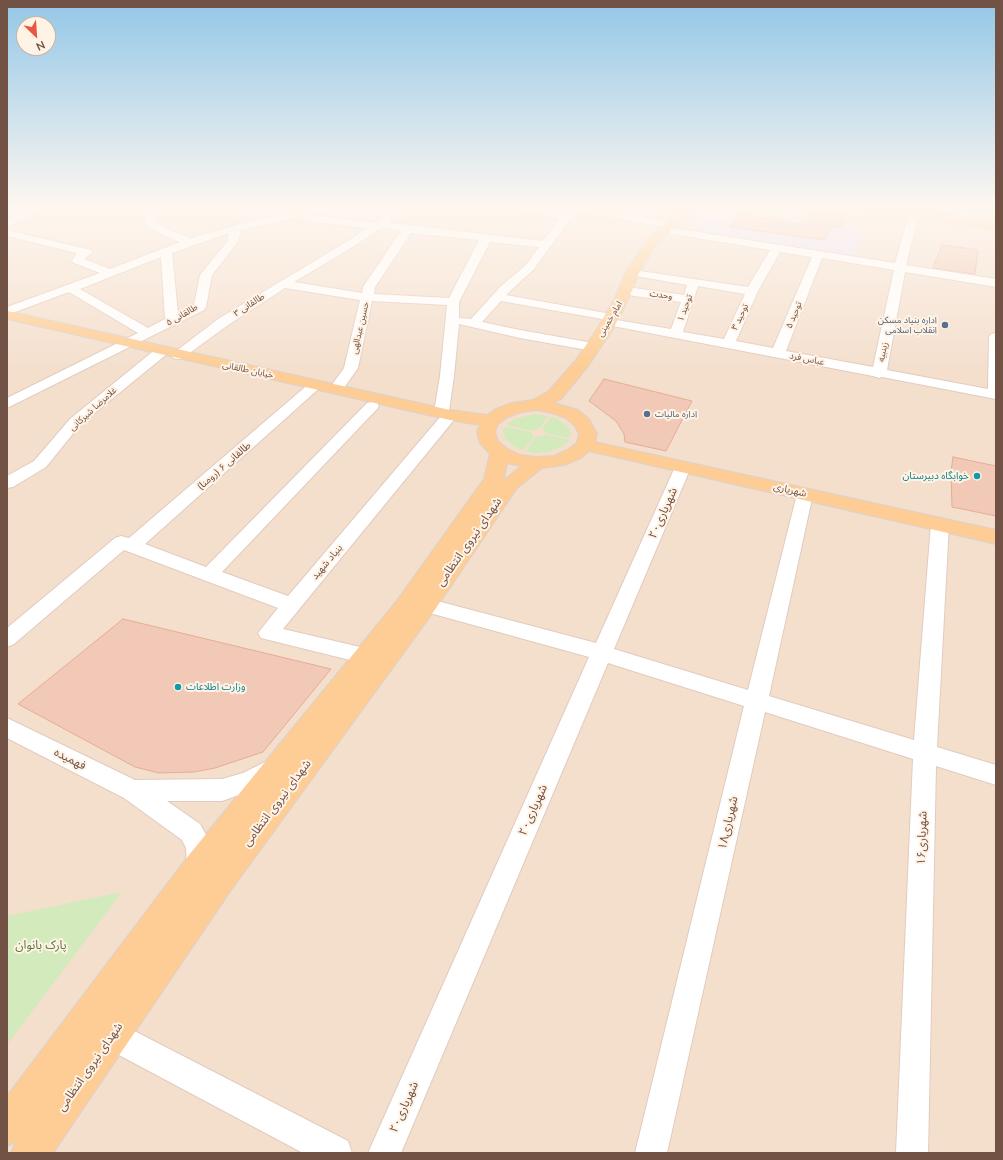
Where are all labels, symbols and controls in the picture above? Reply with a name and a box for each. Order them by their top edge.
north arrow [16,16,56,56]
text: N [34,38,47,54]
street label: وحدت [649,288,673,302]
street label: طالقانی ۳ [232,291,266,319]
street label: توحید ۱ [675,293,695,323]
street label: امام خمینی [595,299,625,339]
street label: توحید ۵ [784,300,804,330]
street label: حسین عبدالهی [349,301,371,355]
street label: طالقانی ۵ [164,302,200,328]
street label: توحید ۳ [729,302,751,332]
place label: اداره بنیاد مسکن انقلاب اسلامی [878,315,937,336]
marker: اداره بنیاد مسکن انقلاب اسلامی [940,320,950,330]
street label: زینبیه [876,341,890,363]
street label: عباس فرد [789,350,825,368]
street label: خیابان طالقانی [221,359,275,381]
street label: غلامرضا شیرکانی [67,385,119,433]
marker: اداره مالیات [642,409,652,419]
place label: اداره مالیات [655,409,697,419]
street label: طالقانی ۶ (رومنا) [195,439,253,493]
place label: خوابگاه دبیرستان [902,470,969,482]
marker: خوابگاه دبیرستان [972,471,982,481]
street label: شهریاری [772,480,808,500]
street label: شهریاری۲۰ [645,485,681,541]
street label: شهدای نیروی انتظامی [433,495,505,589]
street label: بنیاد شهید [309,542,345,582]
place label: وزارت اطلاعات [186,681,245,693]
marker: وزارت اطلاعات [173,682,183,692]
street label: فهمیده [52,745,88,773]
street label: شهدای نیروی انتظامی [240,757,314,849]
street label: شهریاری۲۰ [515,782,551,838]
street label: شهریاری۱۸ [715,795,741,851]
street label: شهریاری۱۶ [914,811,930,865]
park label: پارک بانوان [15,938,67,952]
street label: شهدای نیروی انتظامی [54,1020,126,1114]
street label: شهریاری۲۰ [386,1079,422,1135]

